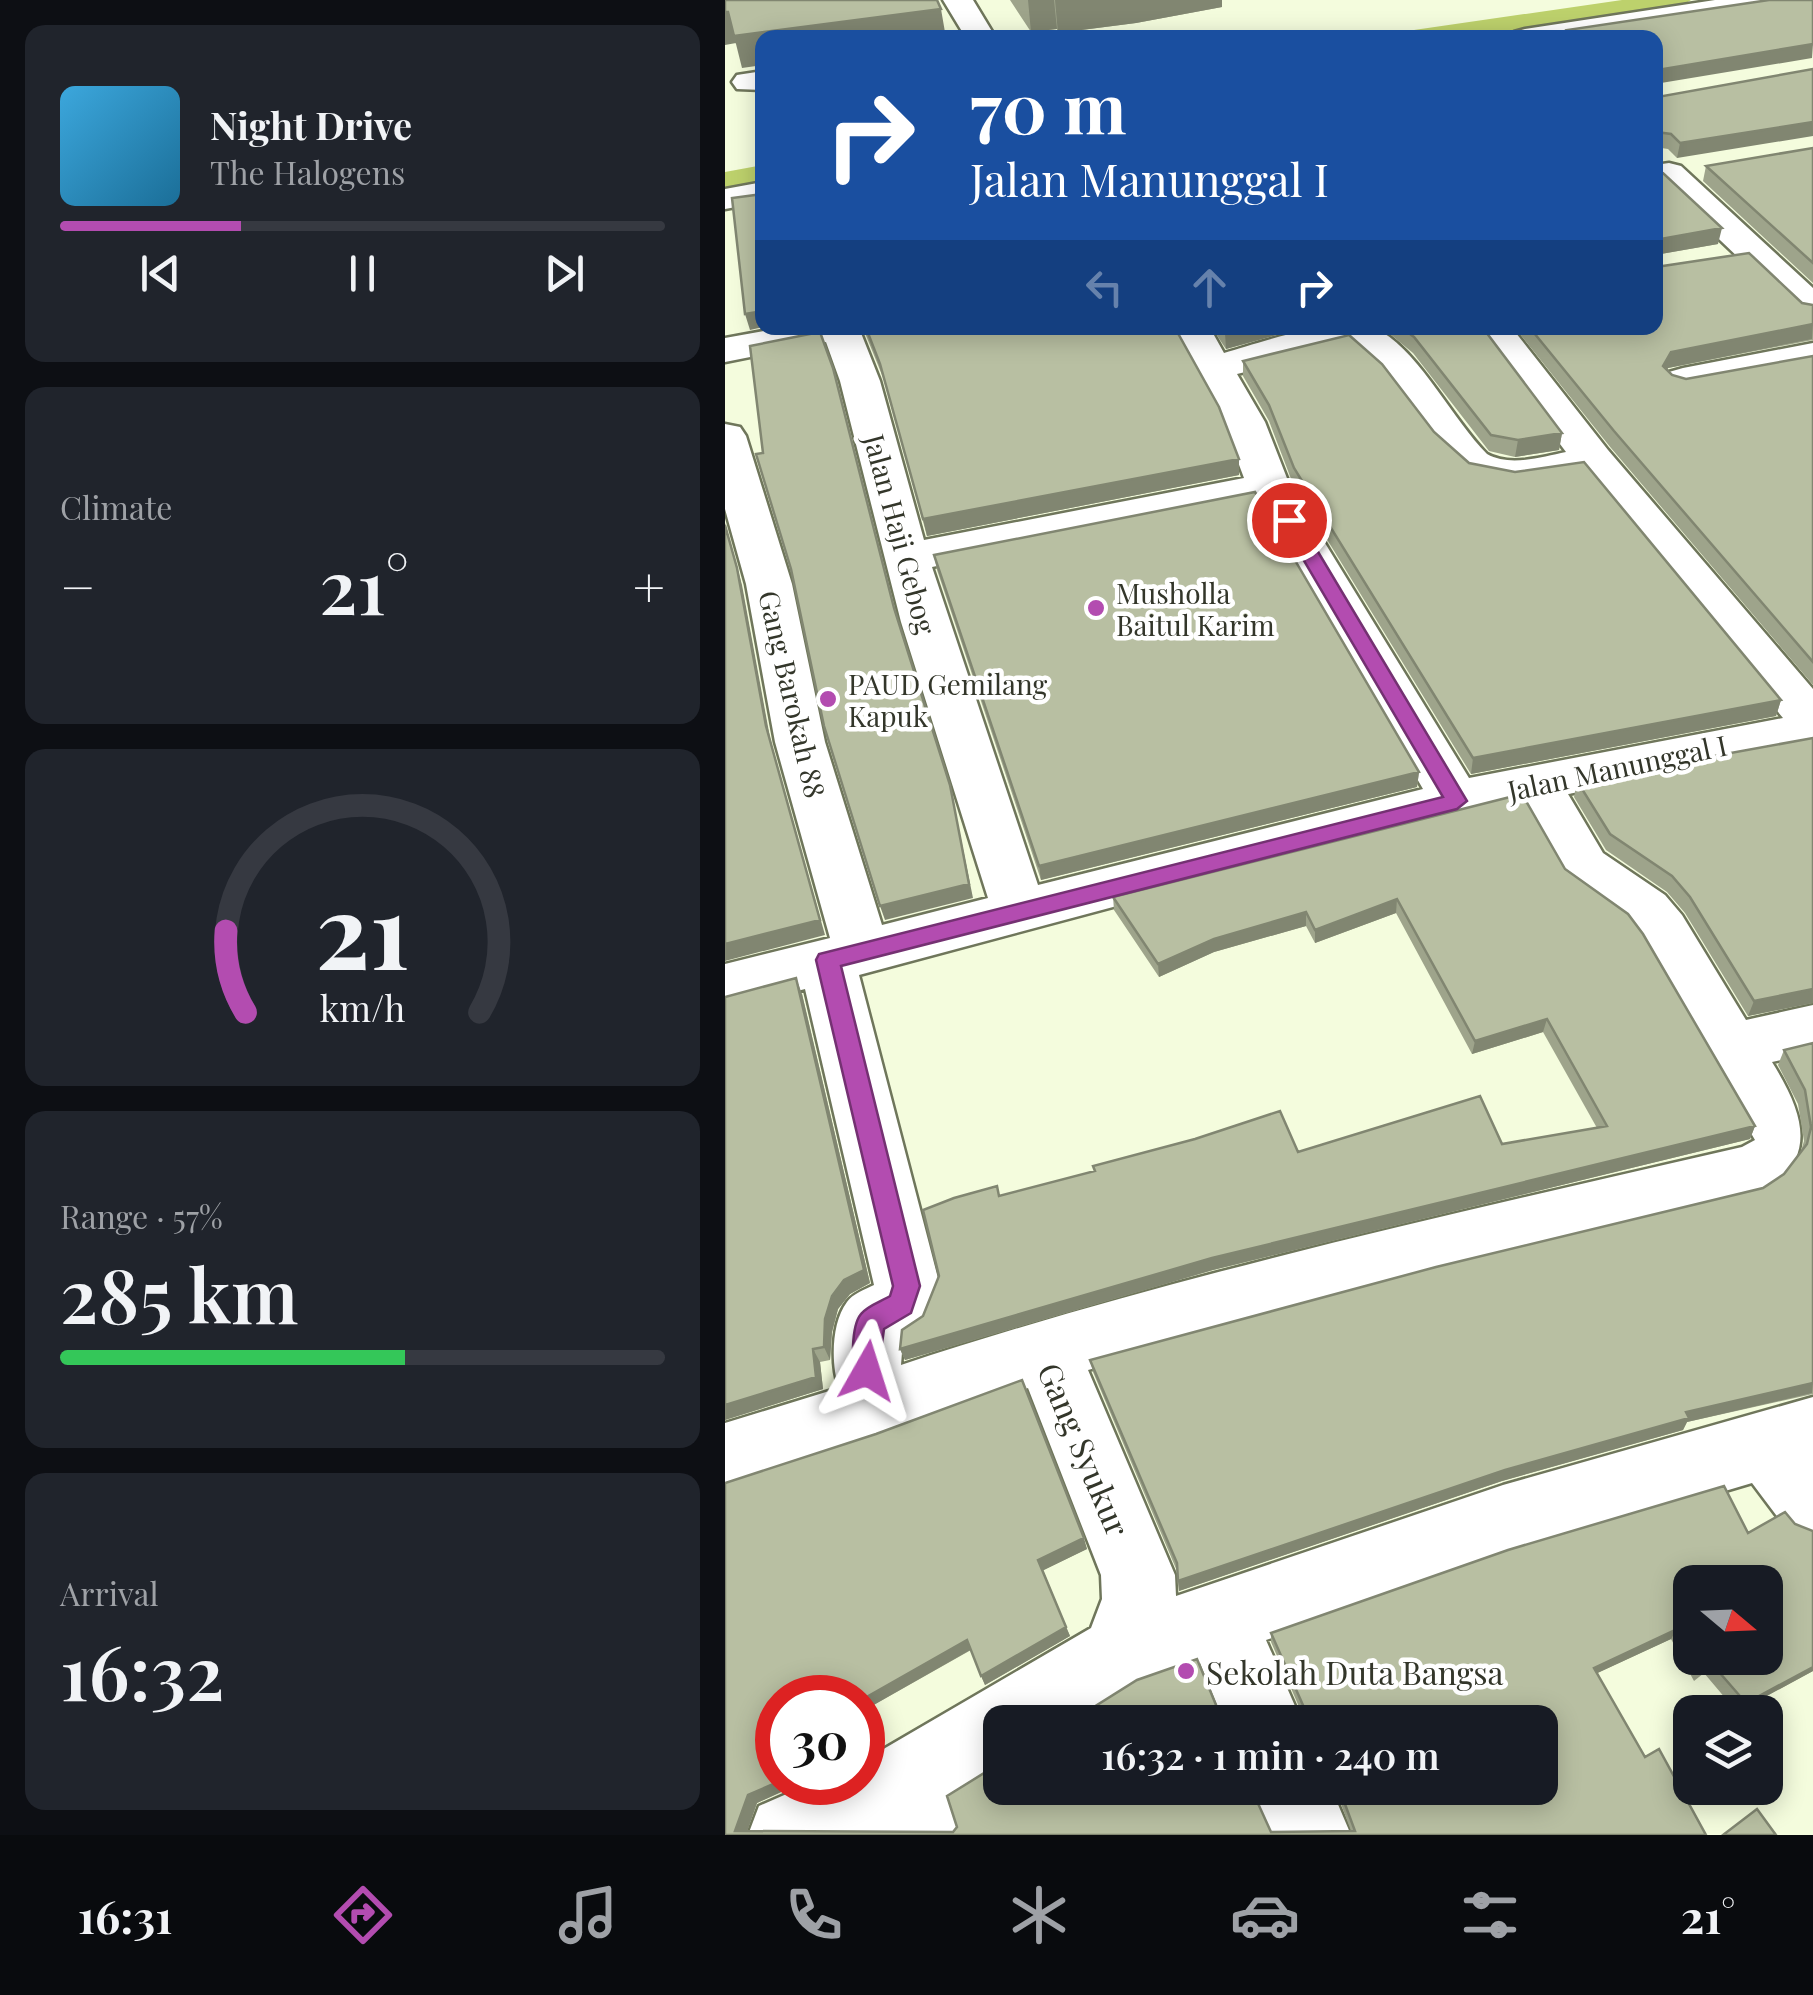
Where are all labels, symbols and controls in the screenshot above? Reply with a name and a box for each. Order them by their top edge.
text: 70 m [970,58,1127,152]
icon: right [805,70,935,200]
text: Night Drive [210,99,412,150]
text: Jalan Manunggal I [970,148,1329,208]
text: The Halogens [210,150,405,193]
icon: previous [133,246,188,301]
icon: pause [335,246,390,301]
icon: next [537,246,592,301]
icon: left [1077,260,1132,315]
icon: ahead [1182,260,1237,315]
icon: right [1287,260,1342,315]
street label: Jalan Haji Gebog [856,429,946,638]
pin [1247,478,1332,563]
text: Climate [60,485,172,528]
icon: arrive [1262,493,1317,548]
text: 21° [319,534,409,634]
text: − [60,548,96,622]
text: + [633,548,665,622]
place label: Musholla Baitul Karim [1116,574,1275,643]
street label: Gang Barokah 88 [751,587,835,801]
marker: Musholla Baitul Karim [1085,597,1107,619]
place label: PAUD Gemilang Kapuk [848,665,1047,734]
marker: PAUD Gemilang Kapuk [817,688,839,710]
street label: Jalan Manunggal I [1503,726,1730,809]
text: 21 [315,857,410,996]
text: km/h [320,983,405,1031]
text: Range · 57% [60,1194,223,1237]
text: 285 km [60,1243,299,1343]
position arrow [815,1319,919,1423]
street label: Gang Syukur [1029,1356,1141,1542]
north arrow [1673,1565,1783,1675]
map controls [1673,1565,1783,1805]
text: Arrival [60,1571,159,1614]
text: 16:32 [60,1620,224,1720]
place label: Sekolah Duta Bangsa [1206,1650,1504,1693]
marker: Sekolah Duta Bangsa [1175,1660,1197,1682]
speed limit sign: 30 [755,1675,885,1805]
button: layers [1673,1695,1783,1805]
text: 16:32 · 1 min · 240 m [1101,1729,1440,1780]
icon: directions [328,1880,398,1950]
icon: music [553,1880,623,1950]
icon: phone [779,1880,849,1950]
icon: climate [1004,1880,1074,1950]
icon: car [1230,1880,1300,1950]
icon: filters [1455,1880,1525,1950]
text: 16:31 [78,1885,172,1945]
text: 21° [1681,1885,1735,1945]

